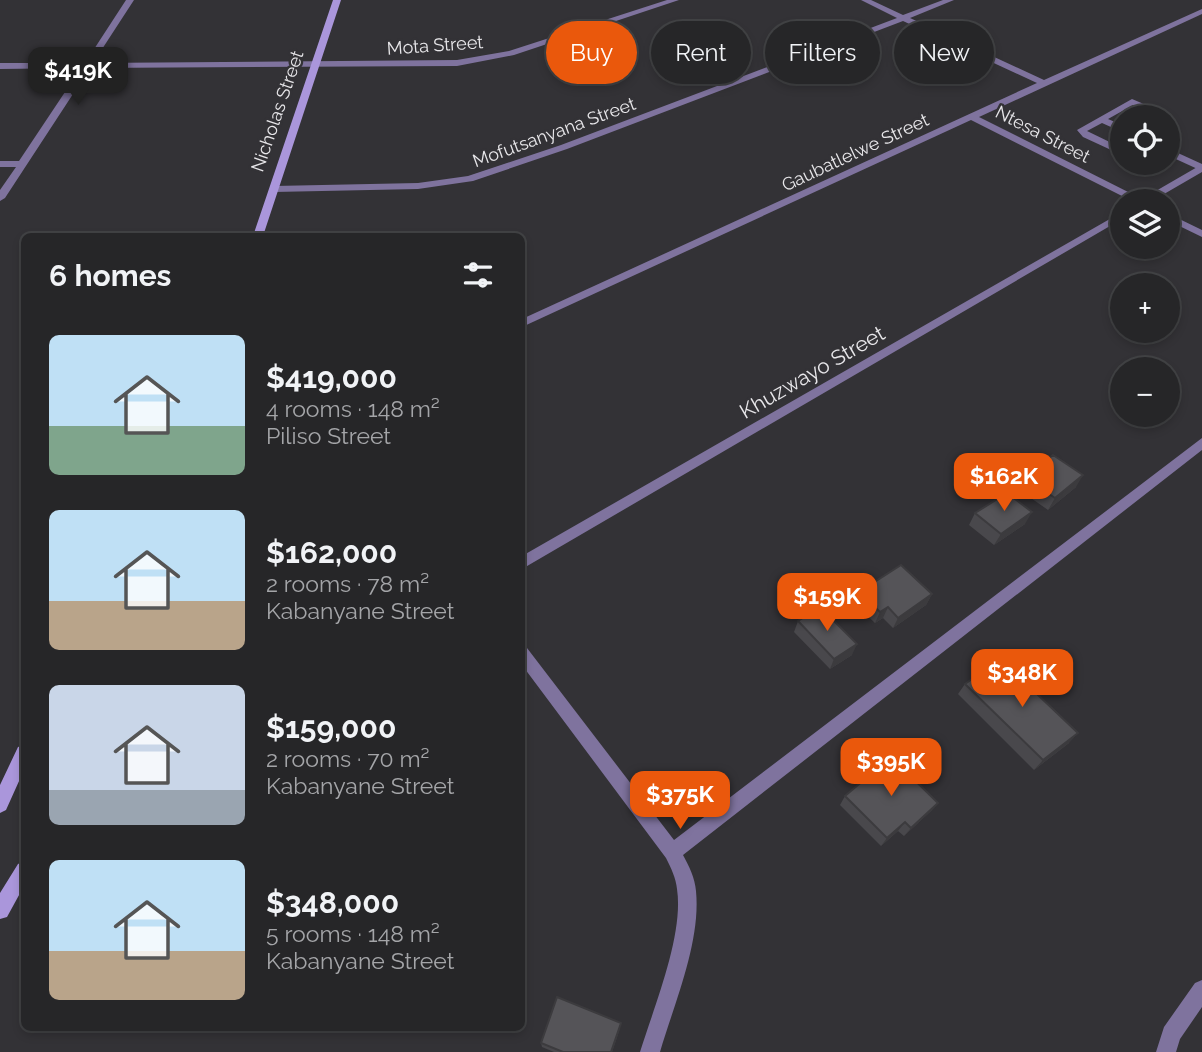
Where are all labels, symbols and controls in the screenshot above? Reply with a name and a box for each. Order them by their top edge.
chip: Buy [546,21,637,84]
chip: Rent [651,21,751,84]
chip: Filters [765,21,880,84]
chip: New [894,21,994,84]
street label: Mota Street [386,31,484,59]
pin: $419K [29,48,127,107]
street label: Nicholas Street [246,48,308,174]
text: $419K [44,56,112,83]
street label: Mofutsanyana Street [470,93,638,171]
street label: Ntesa Street [992,101,1094,167]
map controls [1110,105,1180,427]
button: locate [1110,105,1180,175]
street label: Gaubatlelwe Street [778,109,932,195]
button: layers [1110,189,1180,259]
icon: filters [459,256,497,294]
text: 6 homes [49,258,171,293]
button: + [1110,273,1180,343]
street label: Khuzwayo Street [735,320,889,424]
button: − [1110,357,1180,427]
text: $419,000 [266,360,397,395]
icon: home [105,363,189,447]
text: 4 rooms · 148 m² [266,395,440,422]
text: Piliso Street [266,422,391,449]
pin: $162K [955,454,1053,513]
text: $162K [970,462,1038,489]
text: $162,000 [266,535,397,570]
icon: home [105,538,189,622]
text: 2 rooms · 78 m² [266,570,429,597]
pin: $159K [778,574,876,633]
text: $159K [793,582,861,609]
text: Kabanyane Street [266,597,454,624]
pin: $348K [973,650,1071,709]
text: $348K [987,658,1057,685]
text: $159,000 [266,710,396,745]
icon: home [105,713,189,797]
pin: $395K [842,738,940,798]
text: 2 rooms · 70 m² [266,745,429,772]
text: $395K [857,747,925,774]
text: Kabanyane Street [266,772,454,799]
pin: $375K [631,772,729,831]
text: $375K [646,780,714,807]
text: $348,000 [266,885,399,920]
icon: home [105,888,189,972]
text: 5 rooms · 148 m² [266,920,440,947]
text: Kabanyane Street [266,947,454,974]

